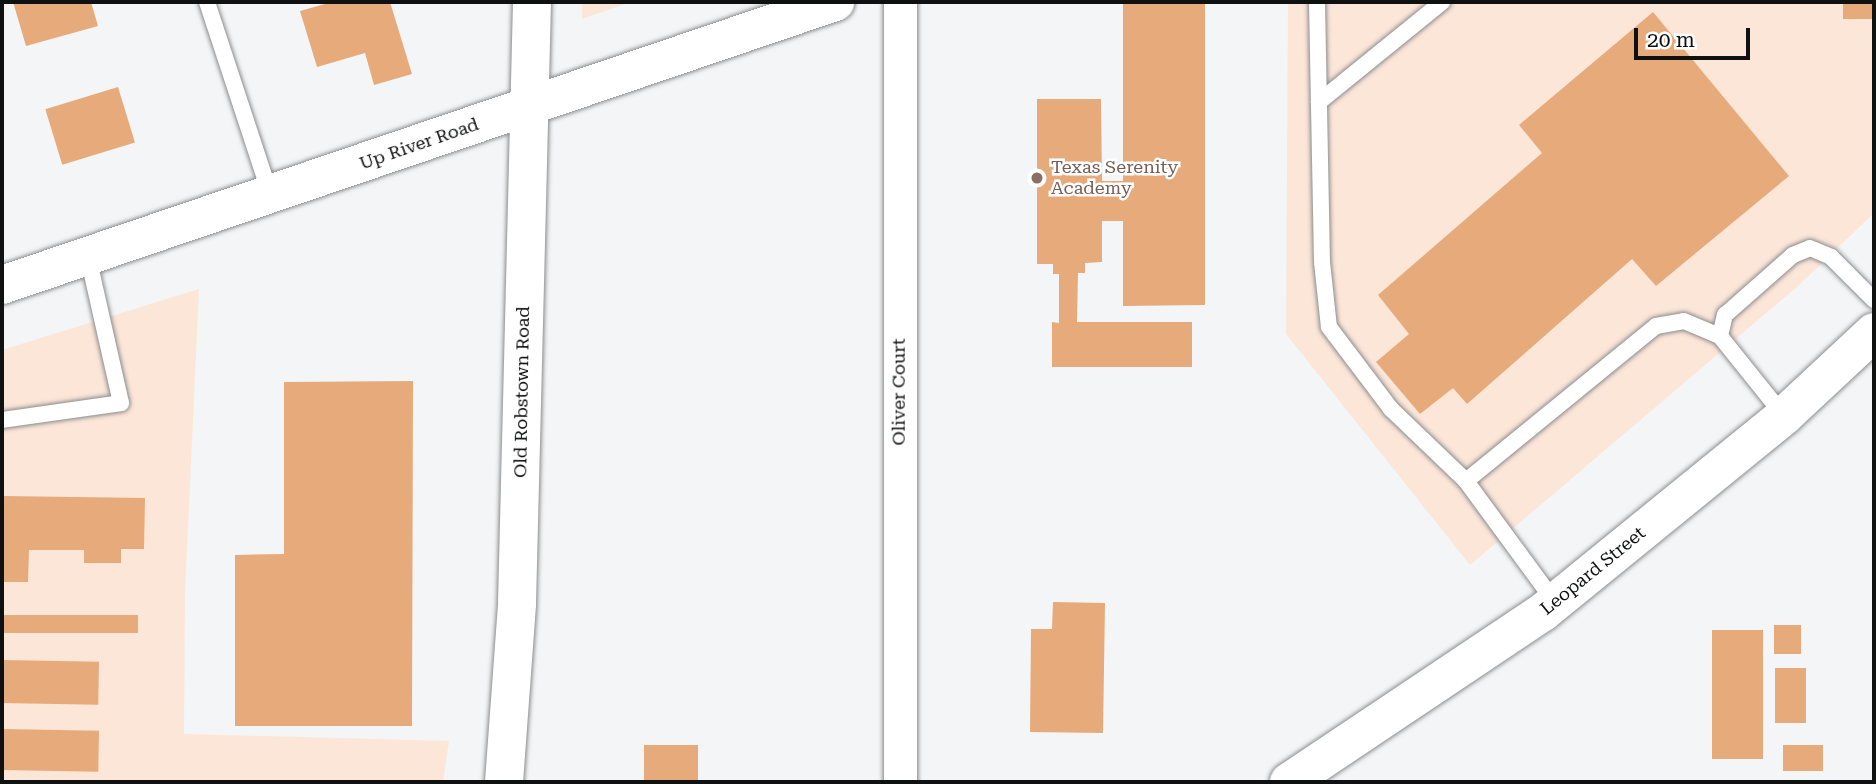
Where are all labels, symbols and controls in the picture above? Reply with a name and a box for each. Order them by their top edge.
scale bar [1638,14,1754,58]
text: 20 m [1647,28,1695,52]
street label: Up River Road [356,113,482,175]
place label: Texas Serenity Academy [1051,157,1178,200]
marker: Texas Serenity Academy [1029,170,1045,186]
street label: Old Robstown Road [510,306,534,478]
street label: Oliver Court [888,338,910,446]
street label: Leopard Street [1536,522,1650,620]

